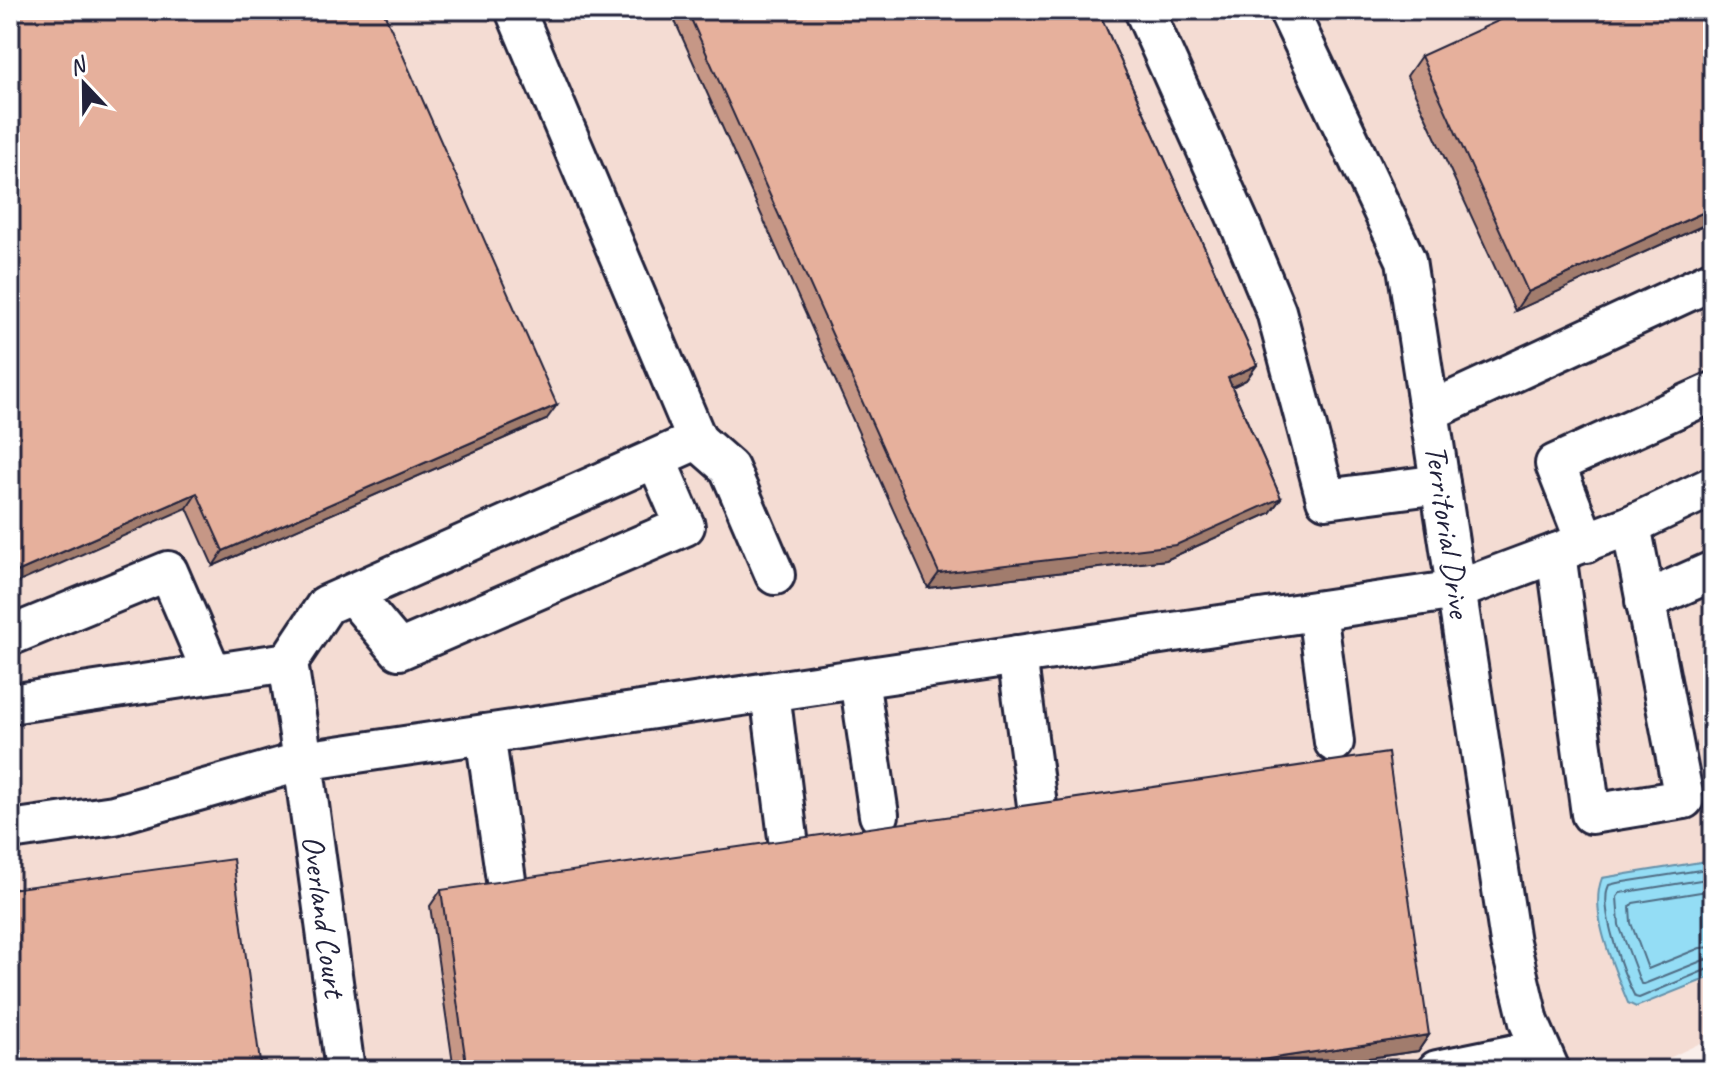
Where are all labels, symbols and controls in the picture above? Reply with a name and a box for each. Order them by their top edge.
north arrow [44,44,124,124]
text: N [65,50,92,82]
street label: Territorial Drive [1416,442,1481,622]
street label: Overland Court [292,833,356,1003]

